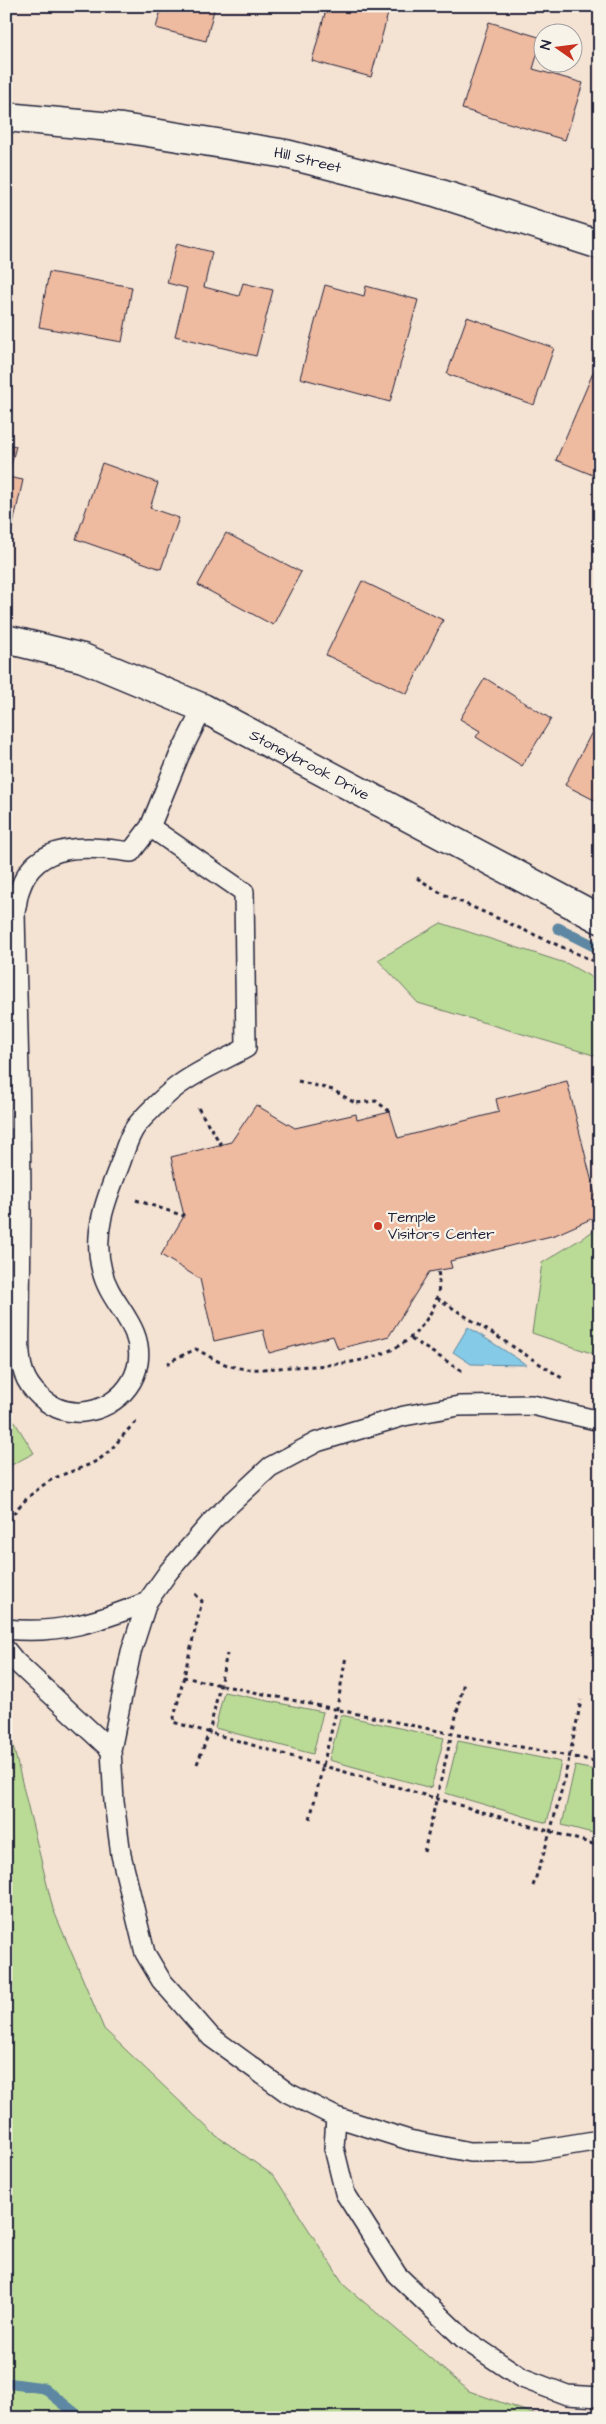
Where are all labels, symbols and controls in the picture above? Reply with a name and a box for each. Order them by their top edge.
north arrow [534,22,584,72]
text: N [536,38,557,52]
street label: Hill Street [273,142,343,178]
street label: Stoneybrook Drive [246,724,373,805]
place label: Temple Visitors Center [388,1207,494,1245]
marker: Temple Visitors Center [372,1220,384,1232]

